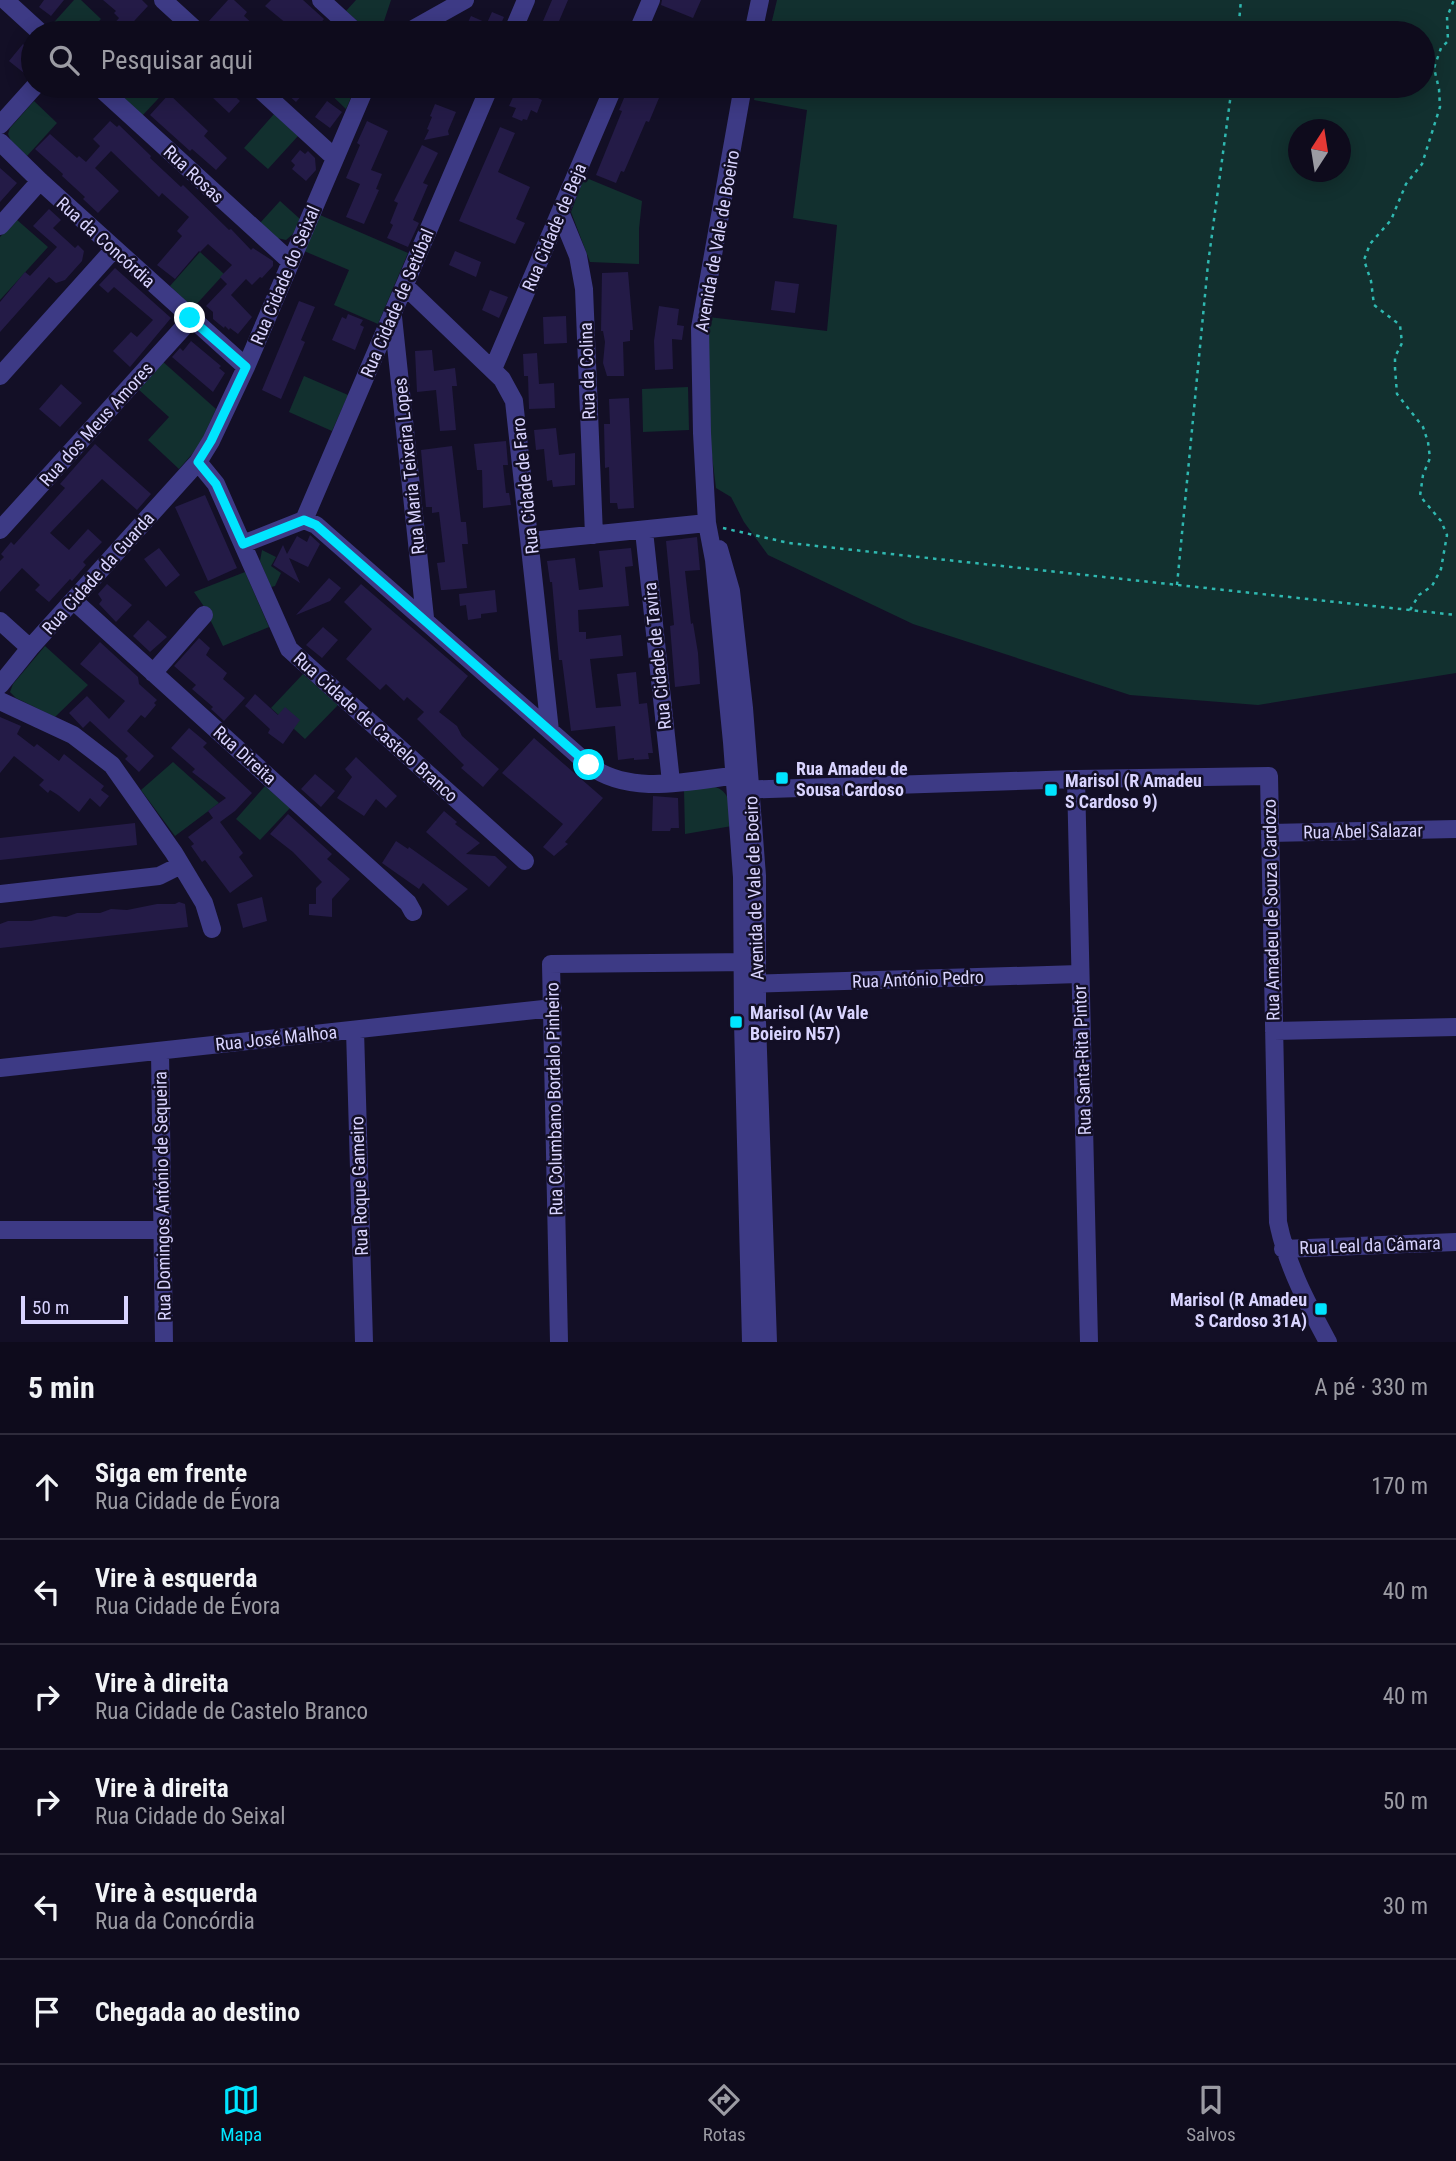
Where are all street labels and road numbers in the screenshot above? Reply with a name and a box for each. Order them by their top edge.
street label: Rua Rosas [160,141,228,207]
street label: Avenida de Vale de Boeiro [691,148,743,334]
street label: Rua Cidade de Beja [518,160,590,294]
street label: Rua da Concórdia [53,192,159,292]
street label: Rua Cidade do Seixal [246,202,324,348]
street label: Rua Cidade de Setúbal [356,226,438,380]
street label: Rua da Colina [575,322,599,420]
street label: Rua dos Meus Amores [35,358,157,490]
street label: Rua Maria Teixeira Lopes [389,377,429,555]
street label: Rua Cidade de Faro [507,417,543,555]
street label: Rua Cidade da Guarda [38,508,158,638]
street label: Rua Cidade de Tavira [639,581,675,731]
street label: Rua Cidade de Castelo Branco [290,648,462,806]
street label: Rua Direita [209,721,281,789]
street label: Avenida de Vale de Boeiro [740,796,768,980]
street label: Rua Amadeu de Souza Cardozo [1259,799,1283,1021]
street label: Rua Abel Salazar [1303,819,1424,843]
street label: Rua António Pedro [852,966,984,992]
street label: Rua Columbano Bordalo Pinheiro [541,982,567,1216]
street label: Rua Santa-Rita Pintor [1069,984,1095,1136]
street label: Rua José Malhoa [214,1021,338,1055]
street label: Rua Domingos António de Sequeira [149,1071,175,1321]
street label: Rua Roque Gameiro [346,1116,372,1256]
street label: Rua Leal da Câmara [1299,1232,1441,1258]

